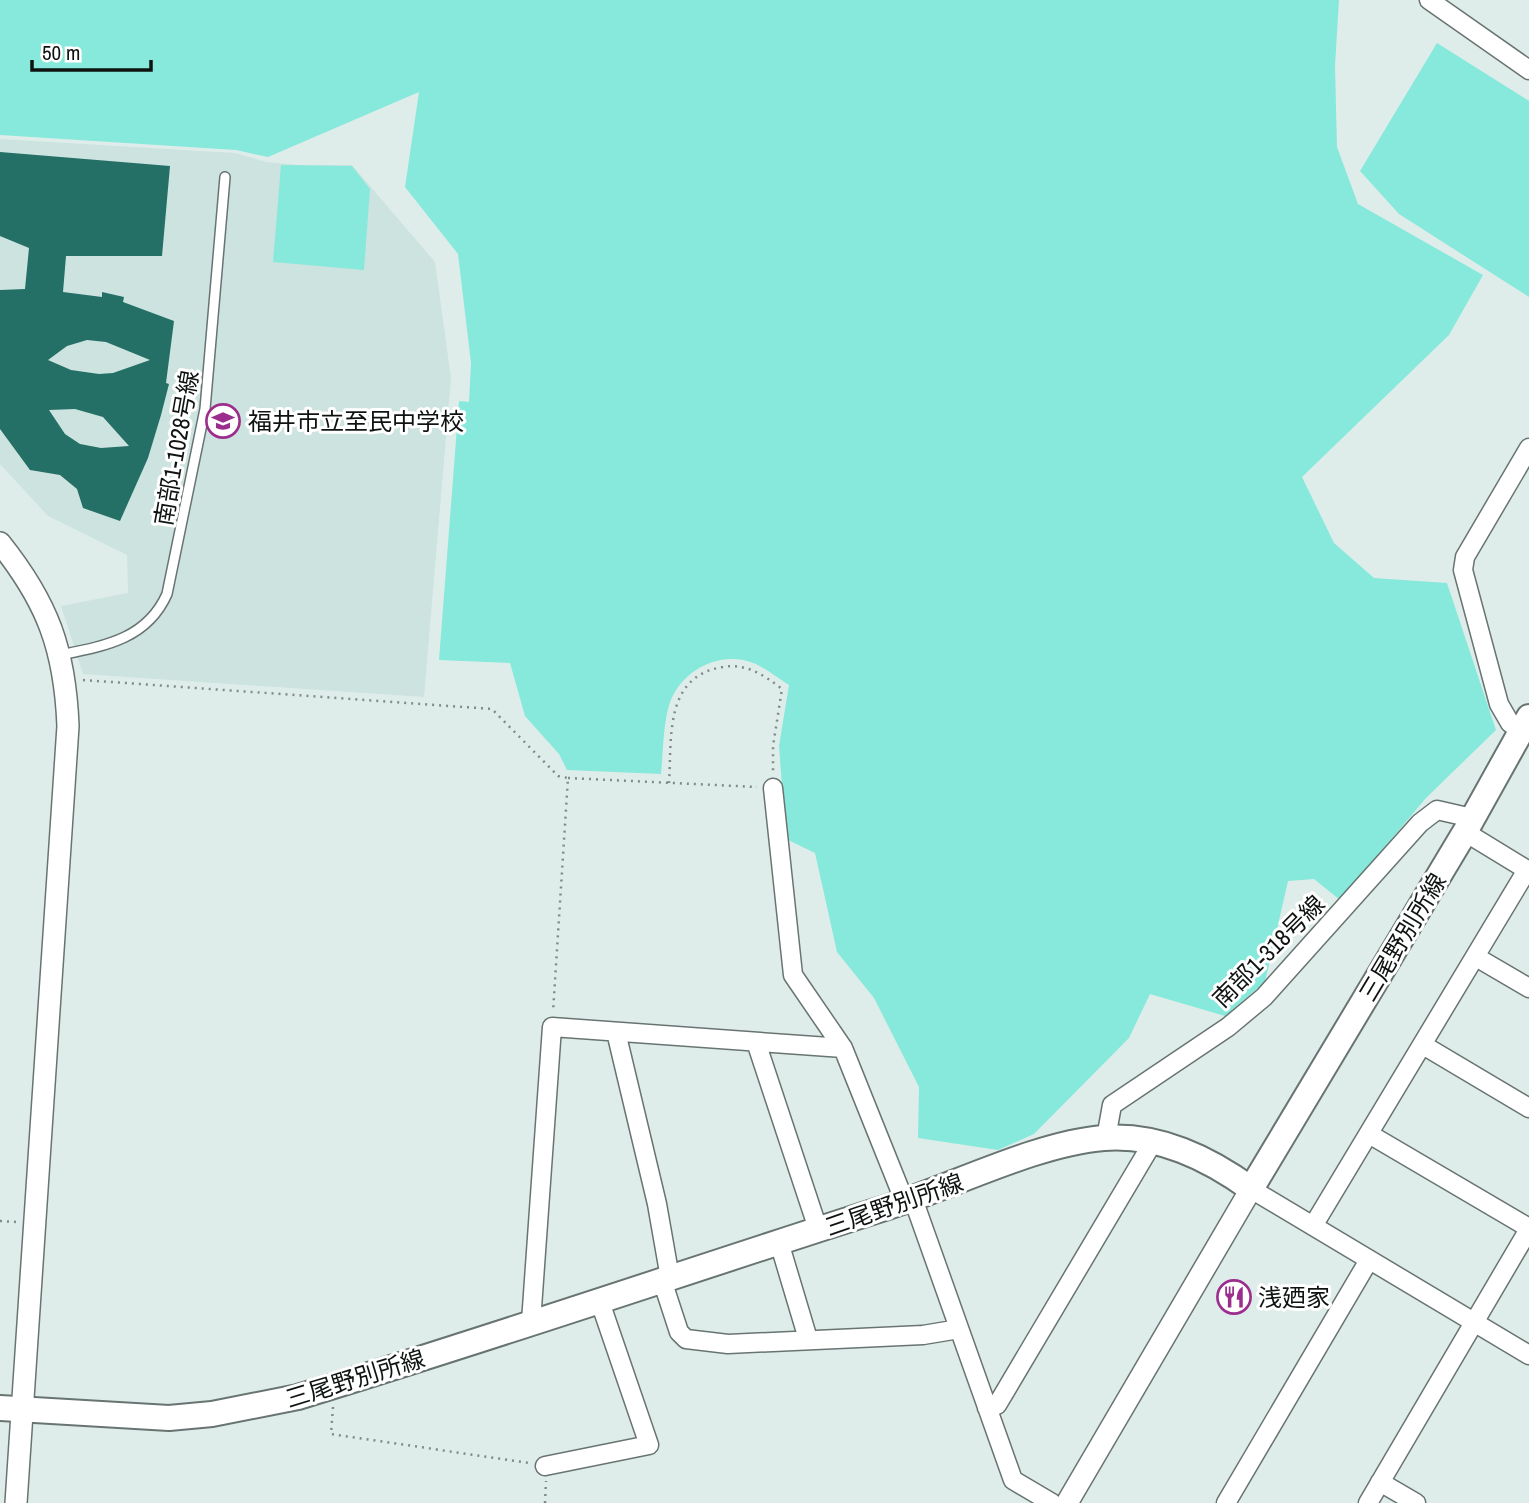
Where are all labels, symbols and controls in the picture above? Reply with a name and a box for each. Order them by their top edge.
scale bar [32,28,150,72]
text: 50 m [42,38,80,67]
street label: 南部1-1028号線 [147,368,205,528]
school or university icon: 福井市立至民中学校 [204,402,242,440]
place label: 福井市立至民中学校 [248,405,464,437]
street label: 三尾野別所線 [1351,867,1453,1007]
street label: 南部1-318号線 [1205,888,1331,1014]
street label: 三尾野別所線 [821,1165,967,1243]
restaurant icon: 浅廼家 [1215,1278,1253,1316]
place label: 浅廼家 [1258,1281,1330,1313]
street label: 三尾野別所線 [281,1342,429,1414]

